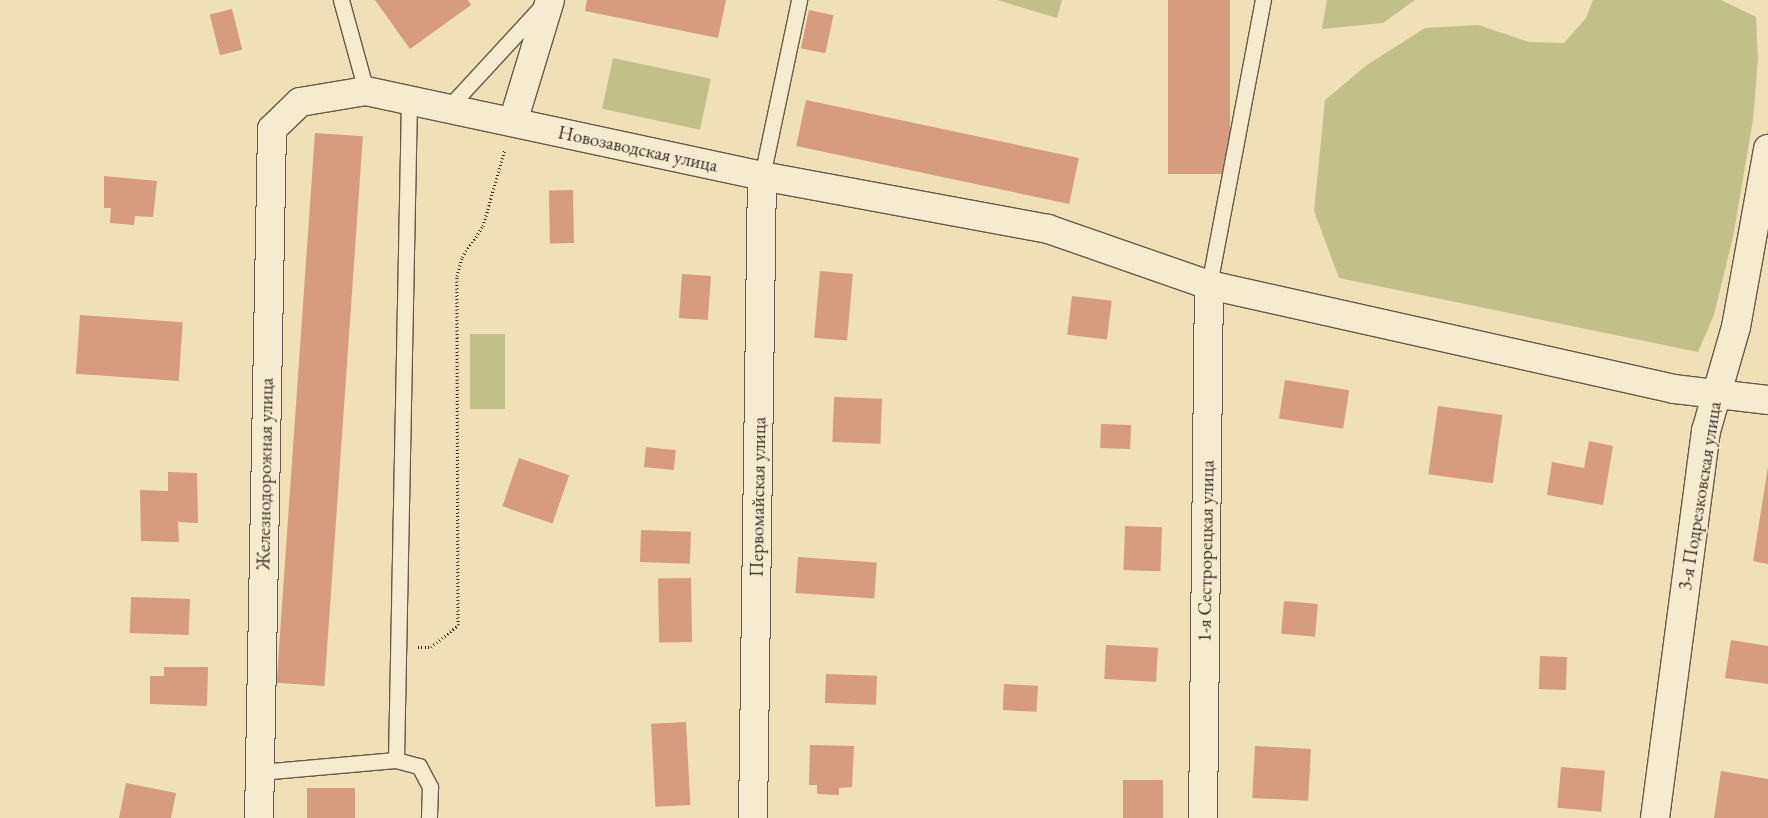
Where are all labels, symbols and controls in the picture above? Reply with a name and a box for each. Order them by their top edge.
street label: Новозаводская улица [556,121,720,177]
street label: Железнодорожная улица [252,378,278,570]
street label: 3-я Подрезковская улица [1674,400,1726,592]
street label: Первомайская улица [745,417,771,577]
street label: 1-я Сестрорецкая улица [1193,460,1219,642]

